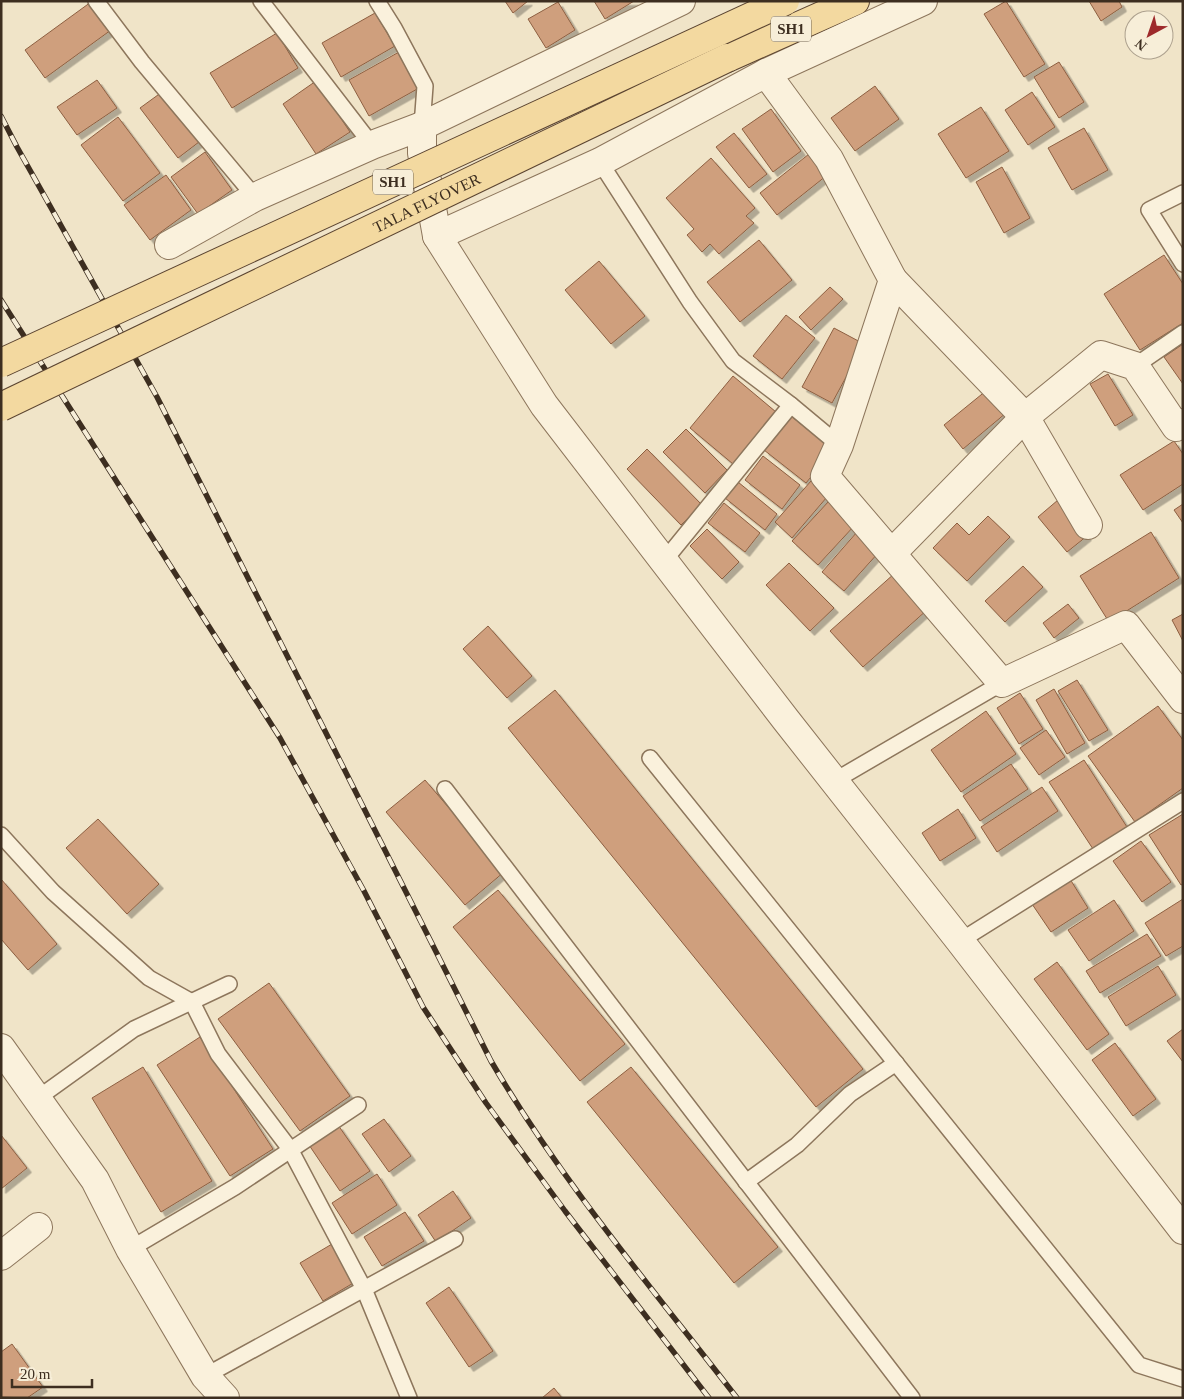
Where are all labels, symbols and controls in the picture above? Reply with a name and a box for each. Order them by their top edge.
north arrow [1124,10,1174,60]
road number: SH1 [771,16,811,42]
text: N [1132,36,1150,54]
street label: TALA FLYOVER [370,169,483,235]
road number: SH1 [373,170,413,194]
scale bar [12,1356,92,1388]
text: 20 m [20,1366,51,1382]

